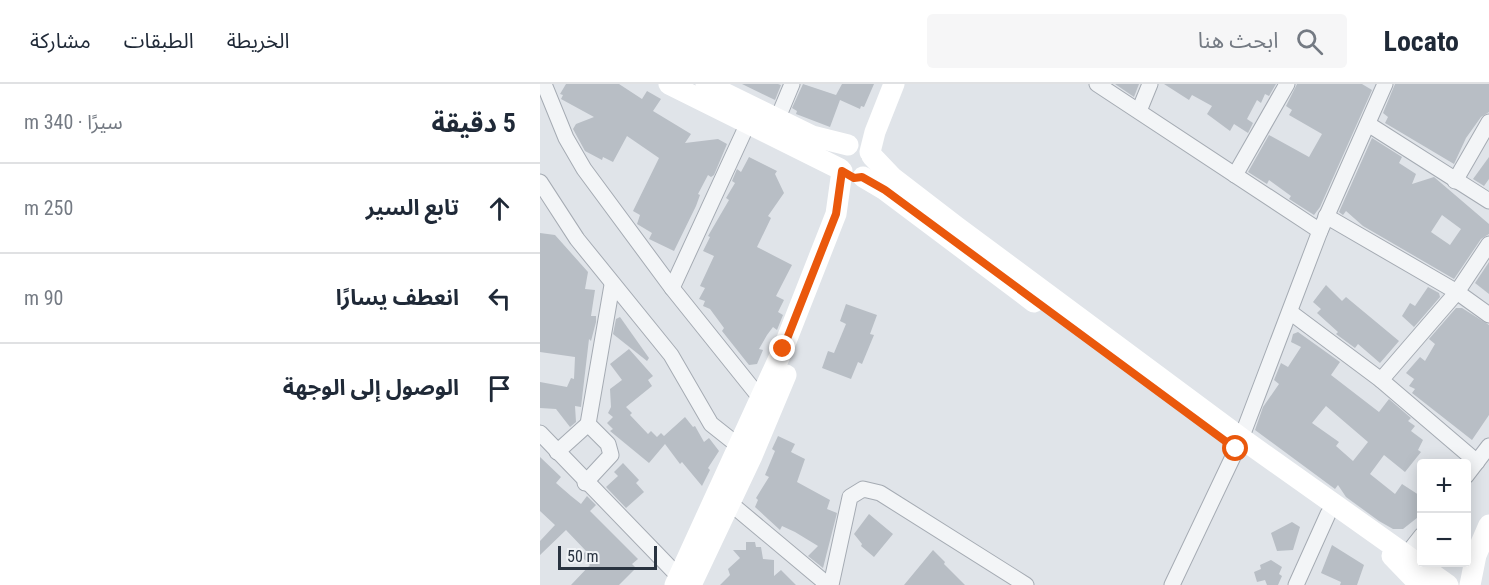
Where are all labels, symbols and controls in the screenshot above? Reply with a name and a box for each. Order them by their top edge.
search box [927,14,1347,68]
icon: search [1293,25,1326,58]
text: Locato [1383,25,1459,58]
text: ابحث هنا [1198,28,1278,53]
text: مشاركة [30,29,91,53]
text: الطبقات [124,29,194,53]
text: الخريطة [227,29,290,53]
text: 5 دقيقة [431,108,516,138]
text: سيرًا · 340 m [24,110,123,134]
icon: ahead [483,192,516,225]
text: تابع السير [366,195,459,220]
text: 250 m [24,196,73,220]
icon: left [483,282,516,315]
text: انعطف يسارًا [336,285,459,310]
text: 90 m [24,286,63,310]
route end [769,335,795,361]
icon: arrive [483,372,516,405]
text: الوصول إلى الوجهة [283,375,459,400]
route start [1222,435,1248,461]
map controls [1417,459,1471,567]
button: + [1417,459,1471,513]
button: − [1417,513,1471,567]
scale bar [558,543,657,570]
text: 50 m [567,547,599,566]

